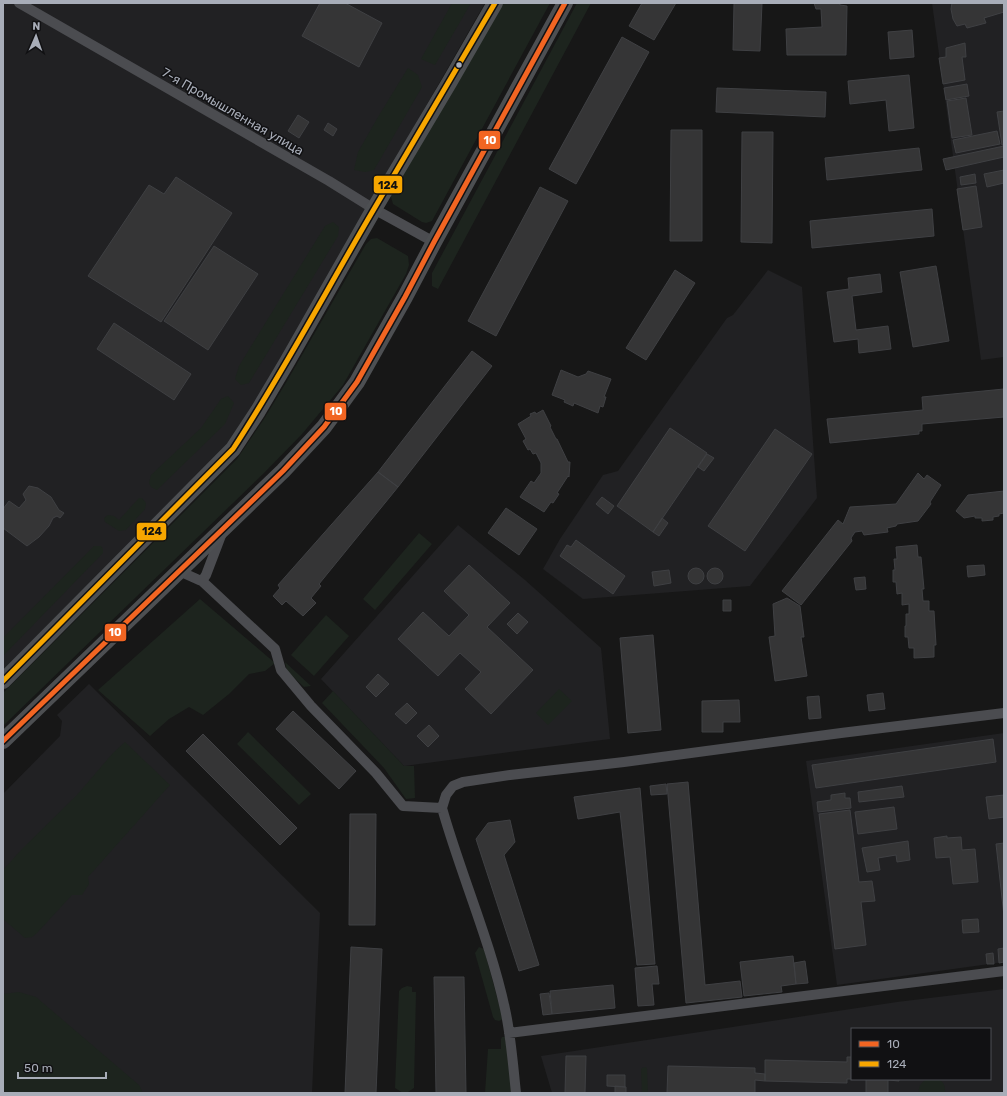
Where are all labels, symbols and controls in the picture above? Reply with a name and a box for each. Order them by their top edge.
north arrow [16,16,56,56]
text: N [32,20,41,33]
unlabelled marker [454,60,464,70]
street label: 7-я Промышленная улица [159,65,306,158]
line badge: 10 [478,130,501,150]
text: 10 [484,134,496,147]
line badge: 124 [373,175,403,194]
text: 124 [378,179,399,192]
line badge: 10 [324,402,347,421]
text: 10 [330,405,342,418]
line badge: 124 [136,522,167,541]
text: 124 [142,525,163,538]
line badge: 10 [104,623,127,642]
text: 10 [109,626,121,639]
legend [851,1028,991,1080]
text: 10 [887,1037,900,1051]
scale bar [18,1054,106,1080]
text: 124 [887,1057,907,1071]
text: 50 m [24,1061,52,1075]

